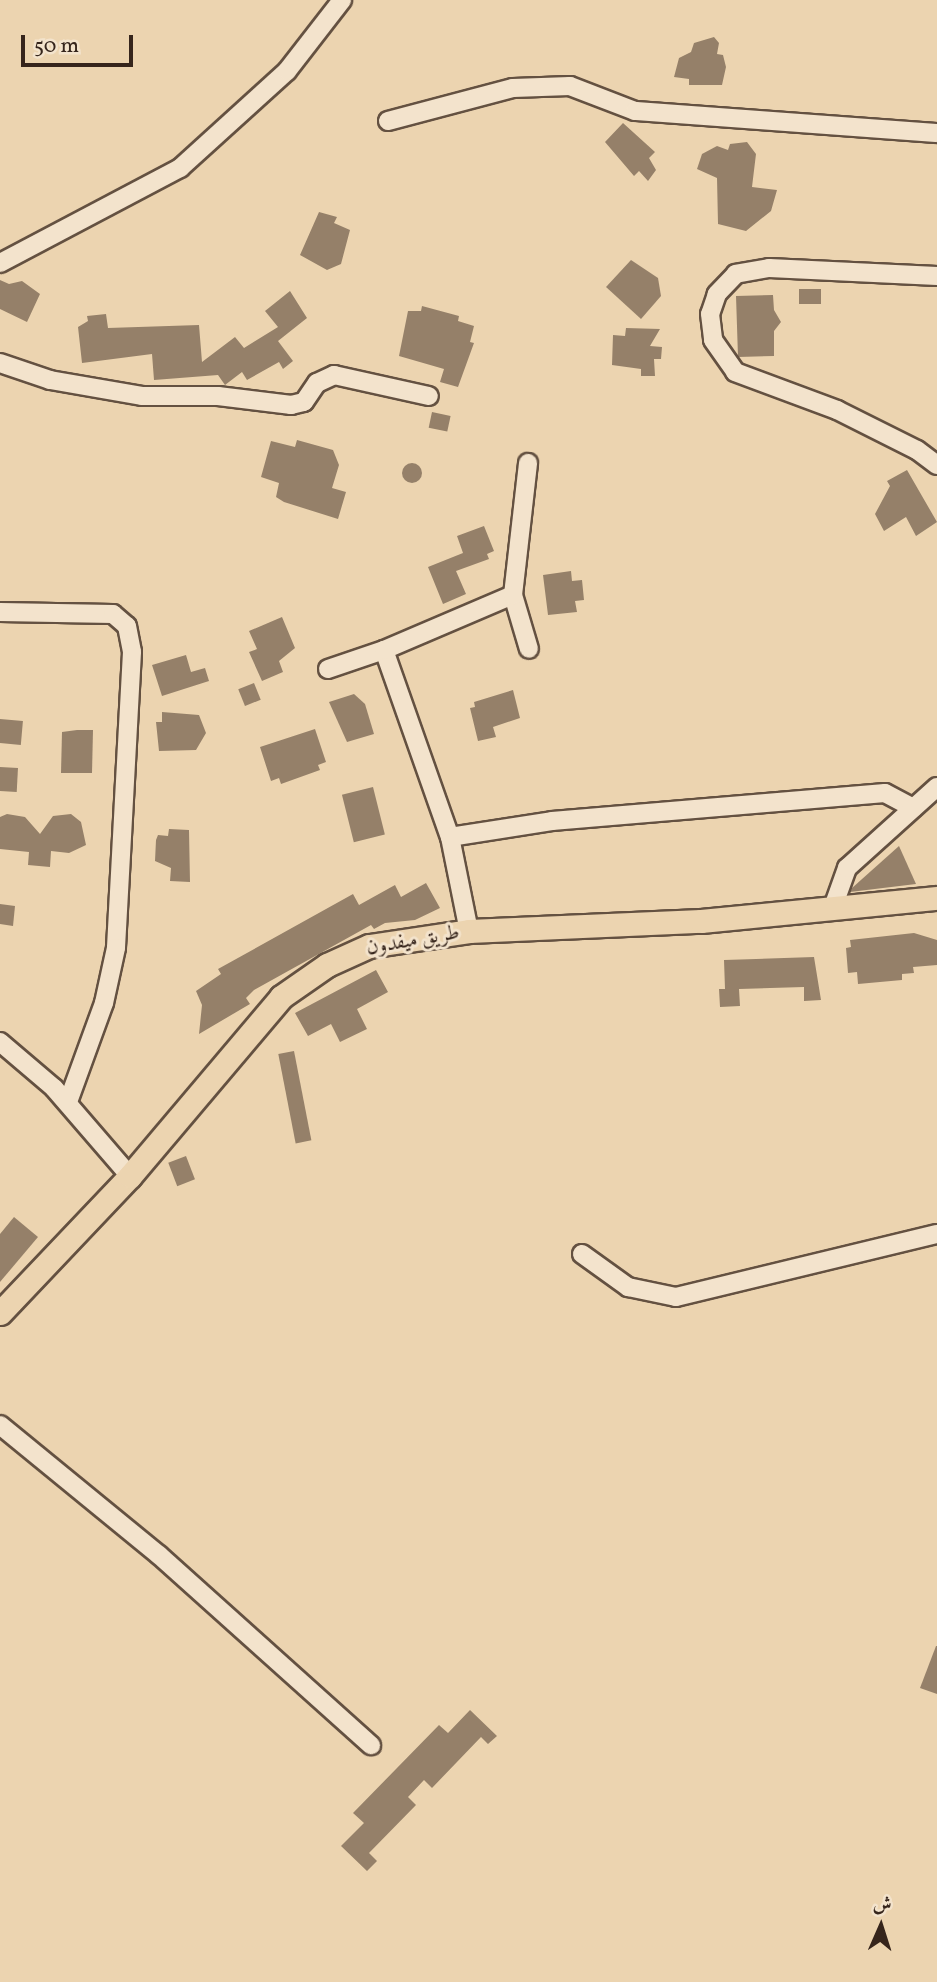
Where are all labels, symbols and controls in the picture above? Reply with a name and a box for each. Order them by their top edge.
scale bar [24,21,136,65]
text: 50 m [34,32,79,61]
street label: طريق ميفدون [364,920,462,962]
north arrow [846,1891,916,1961]
text: ش [872,1892,892,1919]

